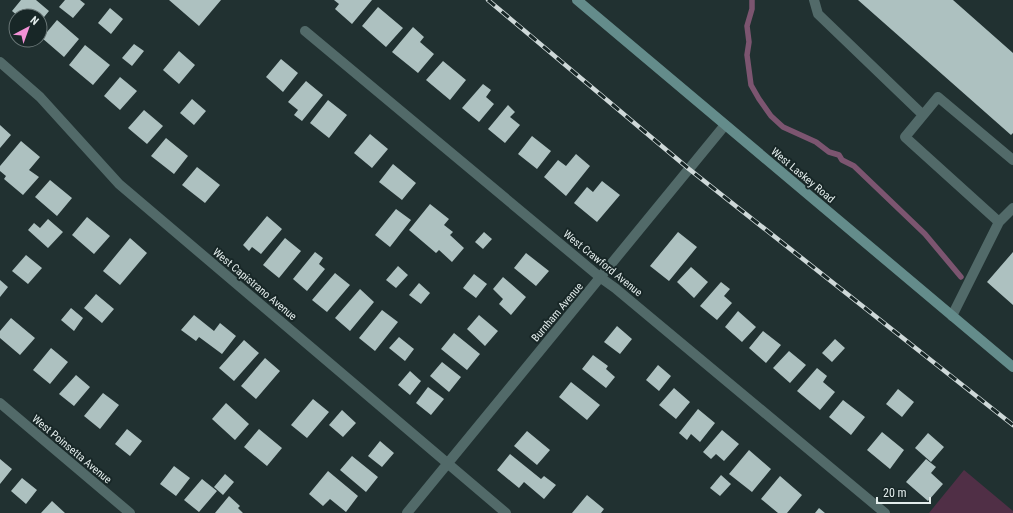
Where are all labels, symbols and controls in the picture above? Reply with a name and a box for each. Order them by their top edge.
north arrow [8,8,48,48]
text: N [27,14,41,28]
street label: West Laskey Road [768,145,837,206]
street label: West Crawford Avenue [561,228,645,299]
street label: West Capistrano Avenue [210,246,299,323]
street label: Burnham Avenue [529,280,586,344]
street label: West Poinsetta Avenue [29,412,114,486]
scale bar [877,479,930,505]
text: 20 m [883,486,907,500]

